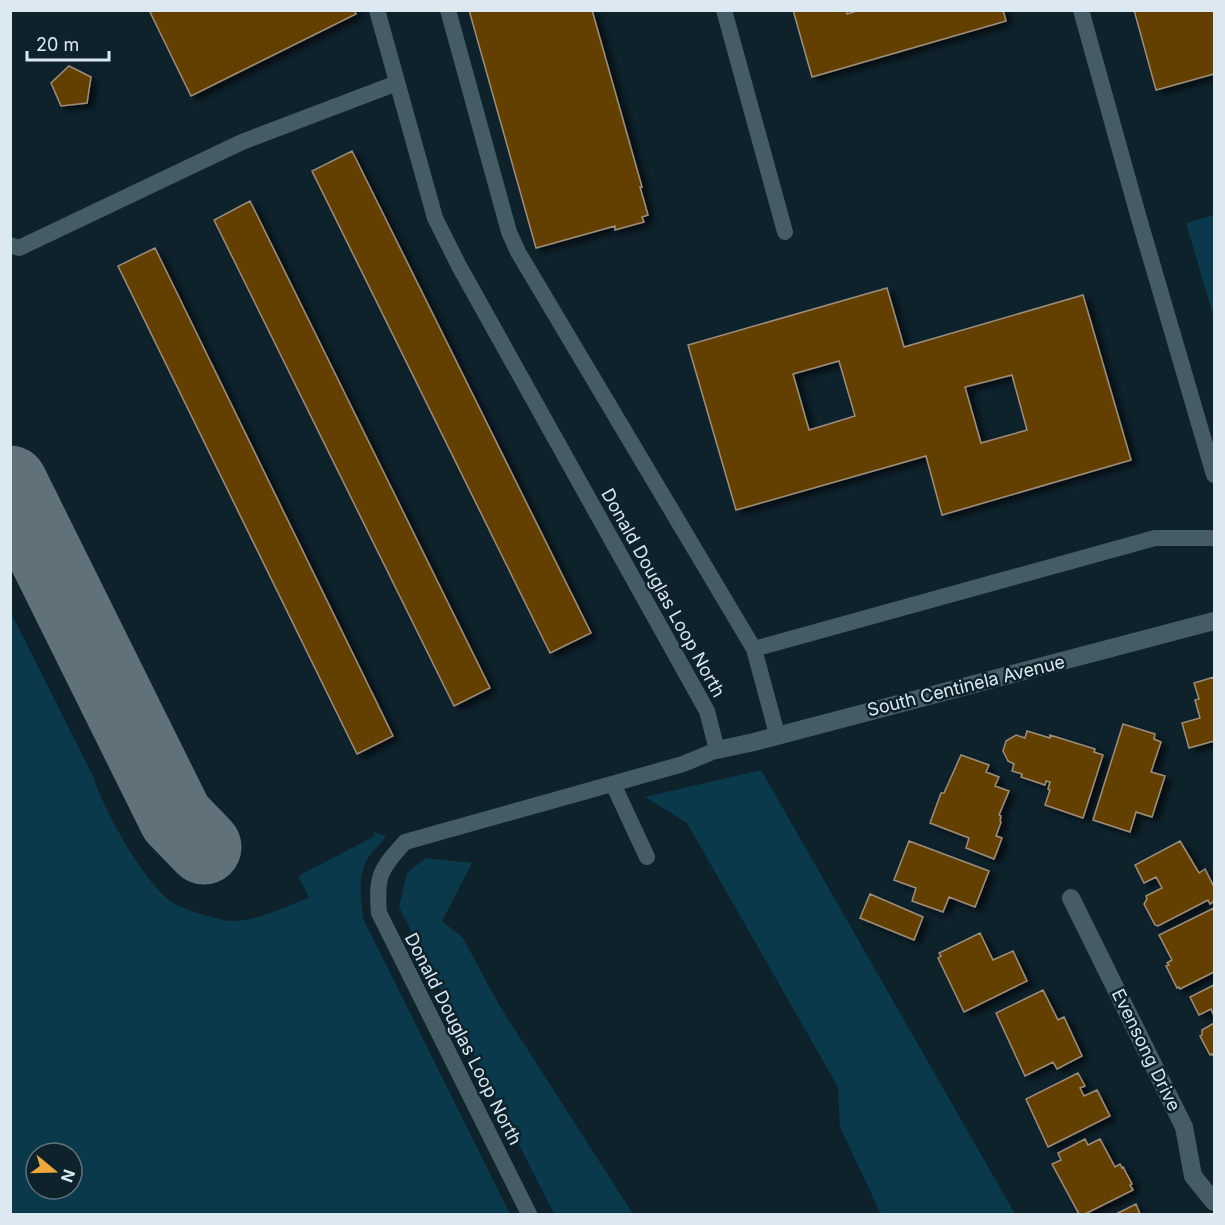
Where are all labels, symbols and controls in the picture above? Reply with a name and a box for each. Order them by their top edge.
scale bar [27,24,110,62]
text: 20 m [36,34,79,55]
street label: Donald Douglas Loop North [597,485,730,701]
street label: South Centinela Avenue [865,651,1067,720]
street label: Donald Douglas Loop North [401,929,526,1148]
street label: Evensong Drive [1108,985,1185,1114]
north arrow [24,1141,84,1201]
text: N [57,1167,80,1185]

